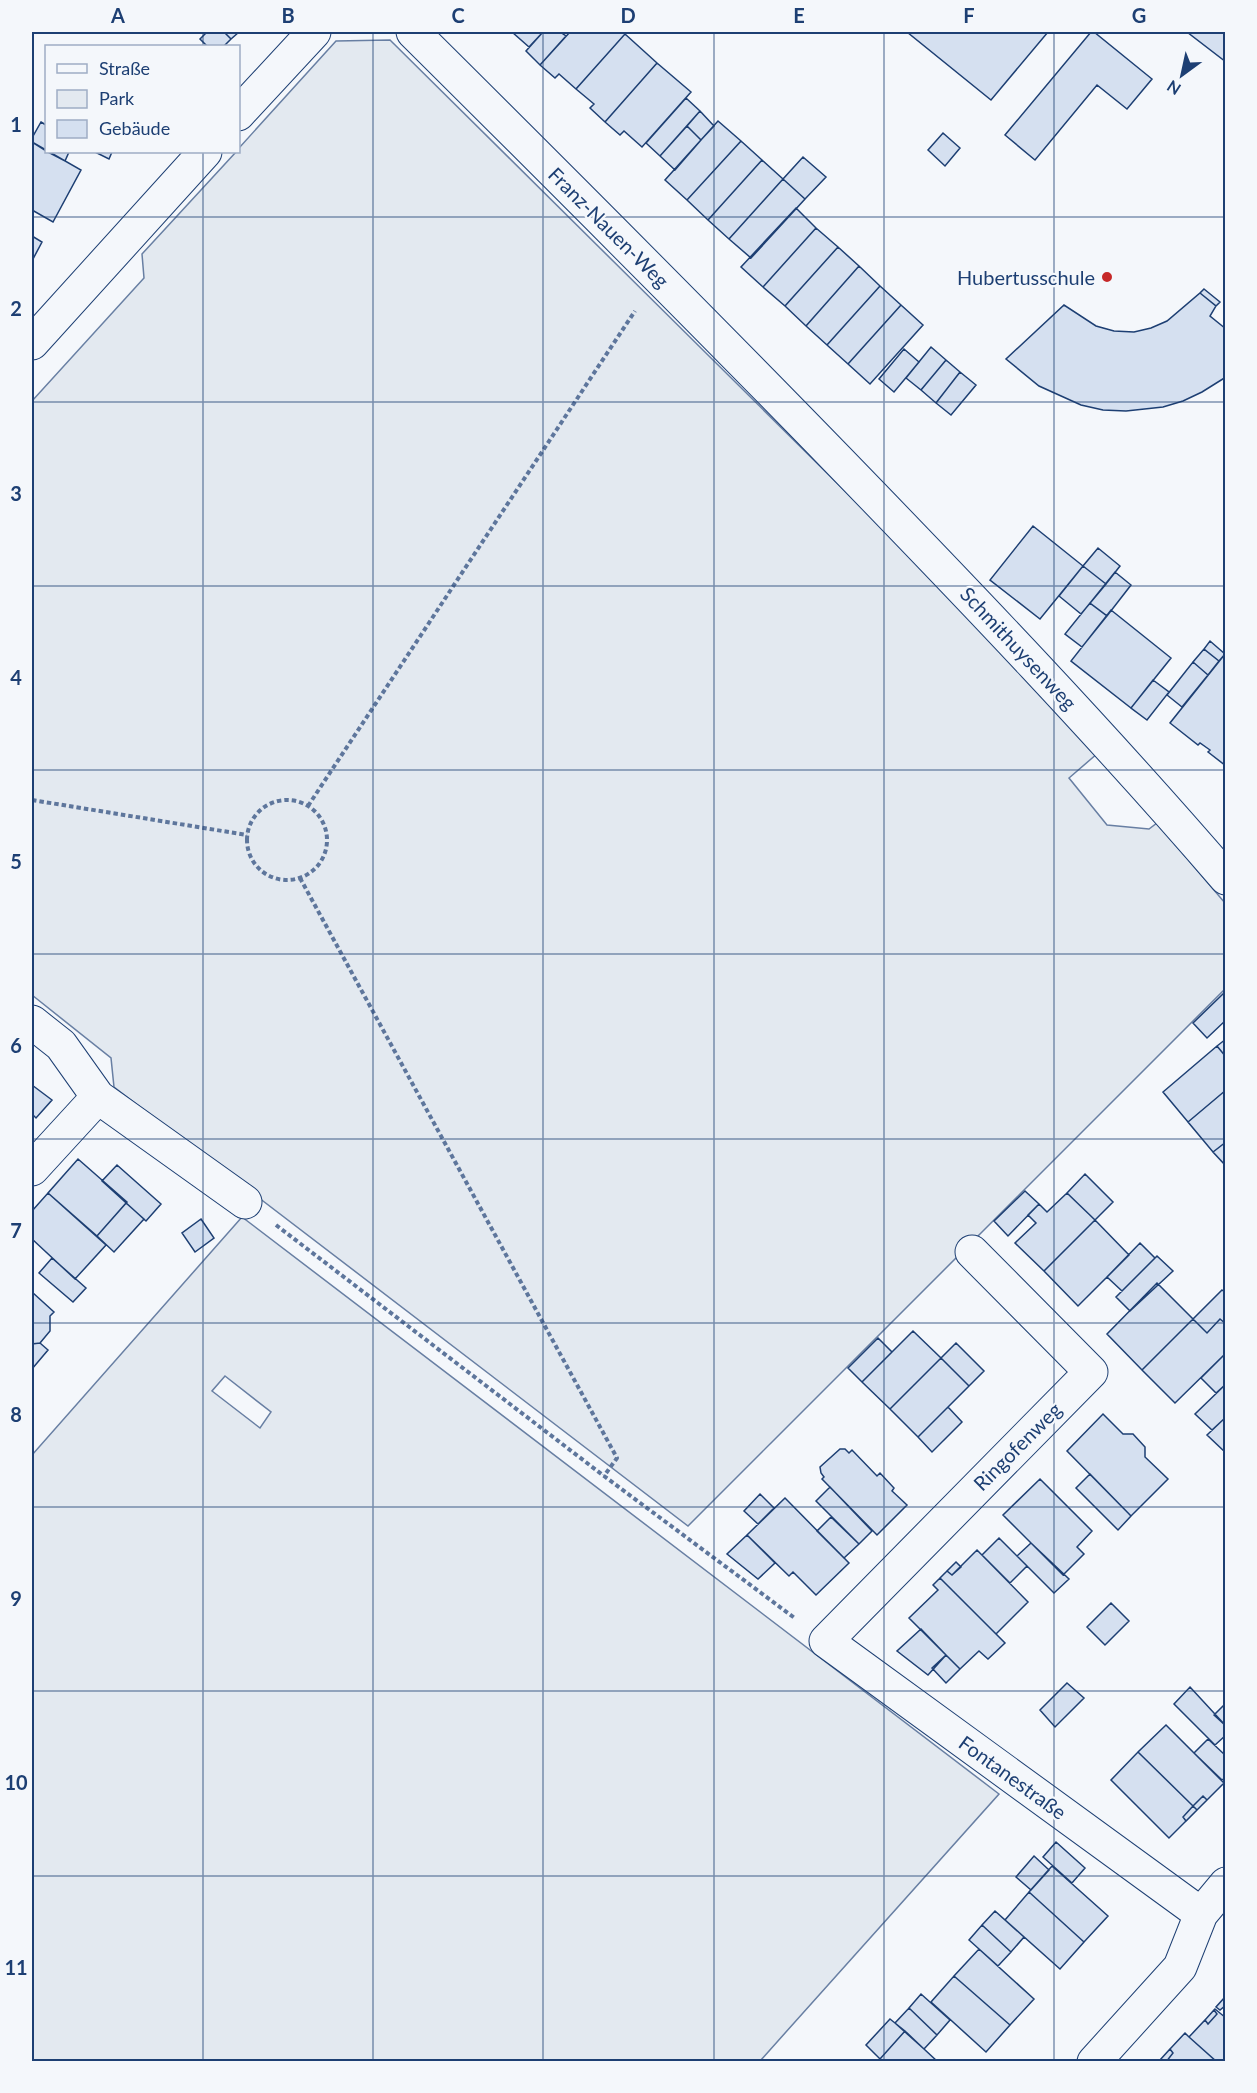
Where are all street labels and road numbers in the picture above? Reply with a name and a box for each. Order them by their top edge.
street label: Franz-Nauen-Weg [544,162,674,292]
street label: Schmithuysenweg [956,582,1082,714]
street label: Ringofenweg [968,1397,1066,1495]
street label: Fontanestraße [955,1730,1071,1824]

